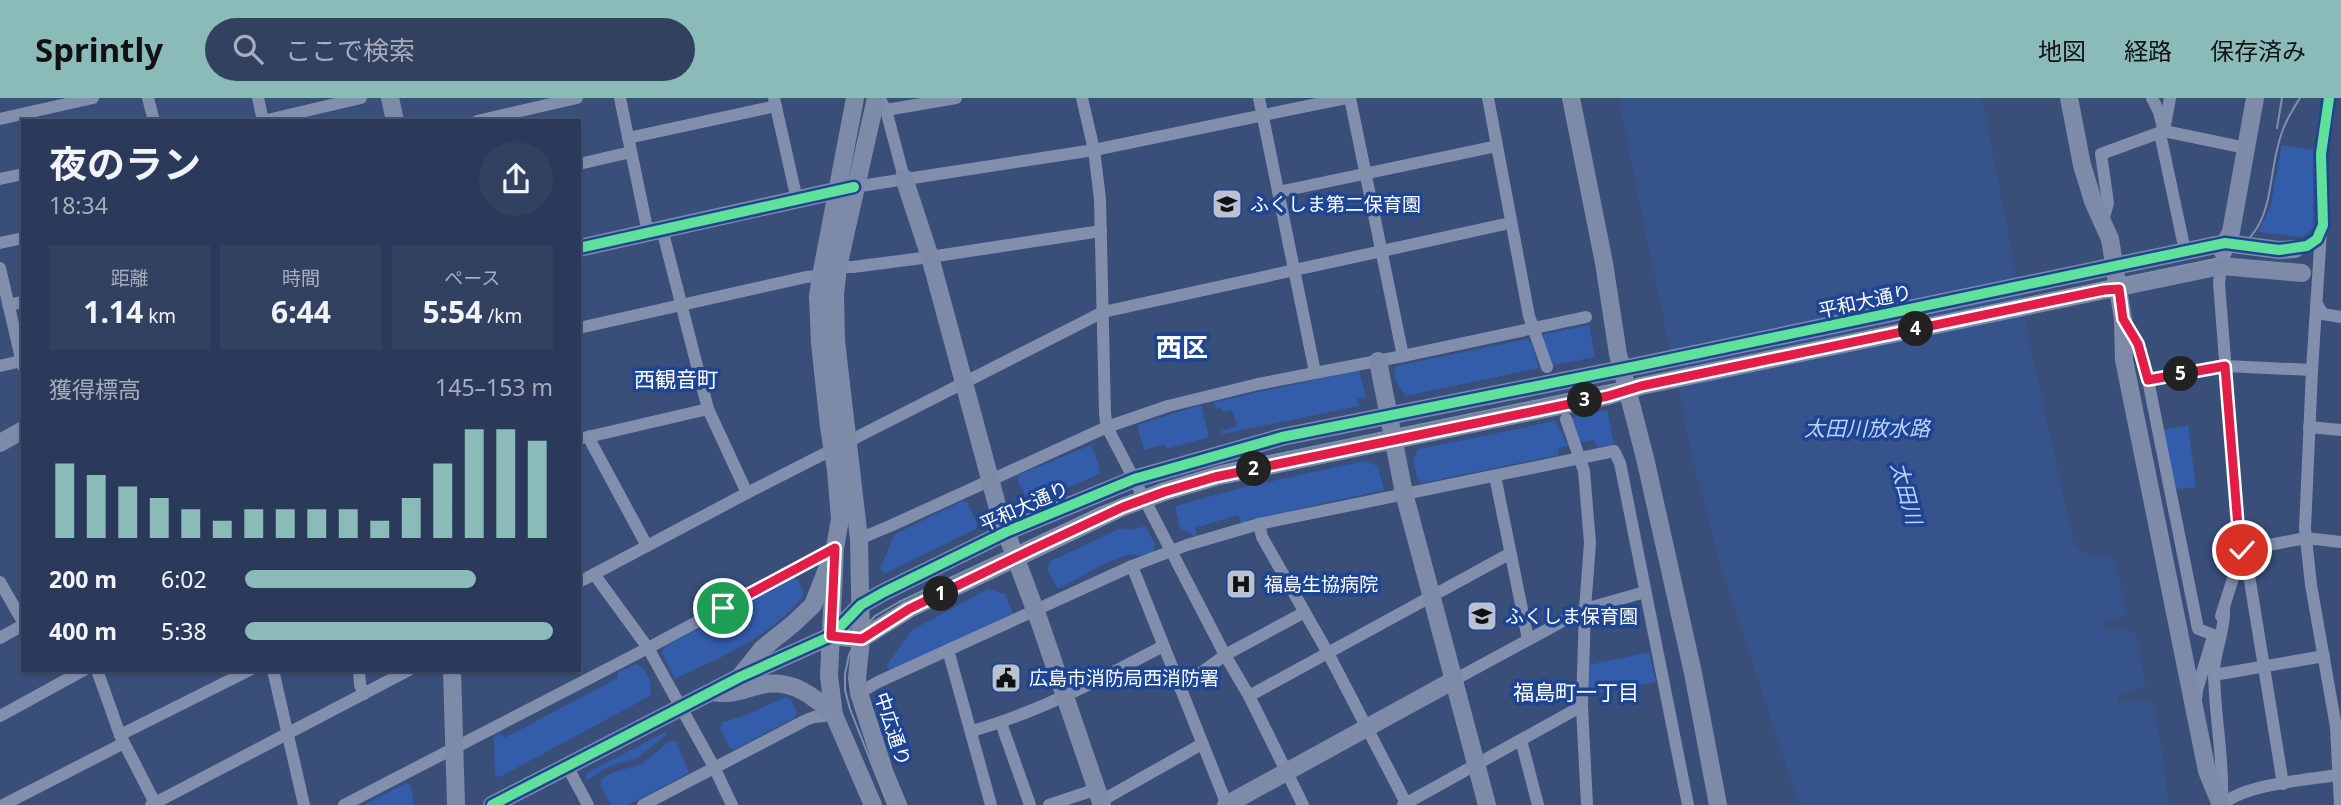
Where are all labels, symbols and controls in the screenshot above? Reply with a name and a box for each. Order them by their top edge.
search box [205,18,695,81]
text: Sprintly [35,27,163,72]
icon: search [229,30,267,68]
text: ここで検索 [285,32,415,68]
text: 地図 [2038,34,2086,67]
text: 経路 [2124,34,2172,67]
text: 保存済み [2210,34,2306,67]
text: 夜のラン [49,137,201,189]
button: share [479,142,553,216]
school or university icon: ふくしま第二保育園 [1210,187,1244,221]
text: 18:34 [49,189,108,221]
place label: ふくしま第二保育園 [1250,191,1421,217]
text: 距離 [111,265,149,291]
text: 時間 [282,265,320,291]
text: ペース [444,265,500,291]
street label: 平和大通り [1816,278,1914,324]
text: 1.14 [83,291,143,332]
text: 6:44 [271,291,331,332]
text: 5:54 [422,291,482,332]
text: km [143,303,176,329]
text: /km [482,303,522,329]
pin: 4 [1898,312,1934,346]
text: 4 [1910,315,1921,341]
district label: 西区 [1156,329,1208,365]
pin: 5 [2164,356,2198,392]
text: 5 [2175,360,2186,386]
district label: 西観音町 [634,365,718,393]
text: 145–153 m [435,371,553,403]
text: 獲得標高 [49,373,141,405]
pin: 3 [1568,382,1602,418]
text: 3 [1579,386,1590,412]
water label: 太田川放水路 [1804,414,1932,442]
pin: 2 [1236,452,1272,486]
text: 2 [1248,455,1259,481]
water label: 太田川 [1885,459,1929,529]
street label: 平和大通り [975,475,1073,537]
pin [2212,520,2272,580]
icon: check [2223,531,2261,569]
text: 200 m [49,563,117,595]
text: 6:02 [161,563,207,595]
hospital icon: 福島生協病院 [1224,567,1258,601]
place label: 福島生協病院 [1264,571,1378,597]
pin: 1 [923,576,958,612]
pin [693,578,753,638]
text: 1 [935,580,946,606]
icon: arrive [704,589,742,627]
school or university icon: ふくしま保育園 [1465,599,1499,633]
place label: ふくしま保育園 [1505,603,1638,629]
text: 400 m [49,615,117,647]
text: 5:38 [161,615,207,647]
public building icon: 広島市消防局西消防署 [989,661,1023,695]
place label: 広島市消防局西消防署 [1029,665,1219,691]
district label: 福島町一丁目 [1513,678,1639,706]
street label: 中広通り [869,689,917,769]

